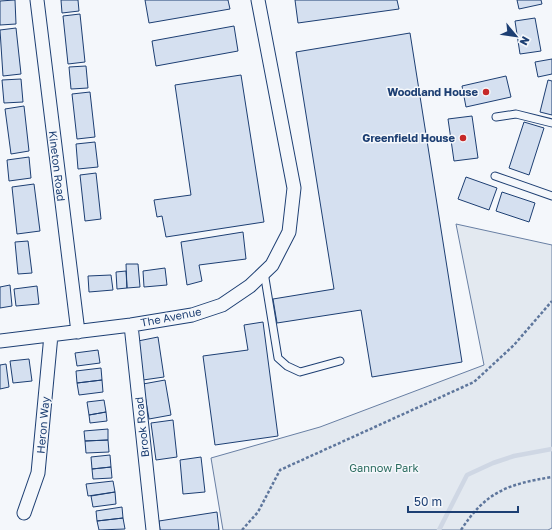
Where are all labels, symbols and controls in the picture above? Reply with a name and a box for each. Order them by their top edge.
north arrow [496,16,536,56]
text: N [517,34,533,48]
place label: Woodland House [387,85,478,98]
marker: Woodland House [481,87,491,97]
street label: Kineton Road [47,130,68,202]
place label: Greenfield House [362,131,456,144]
marker: Greenfield House [458,133,468,143]
street label: The Avenue [139,304,202,329]
street label: Heron Way [34,396,51,454]
street label: Brook Road [132,396,151,458]
park label: Gannow Park [349,461,419,474]
scale bar [408,488,518,514]
text: 50 m [414,494,442,509]

